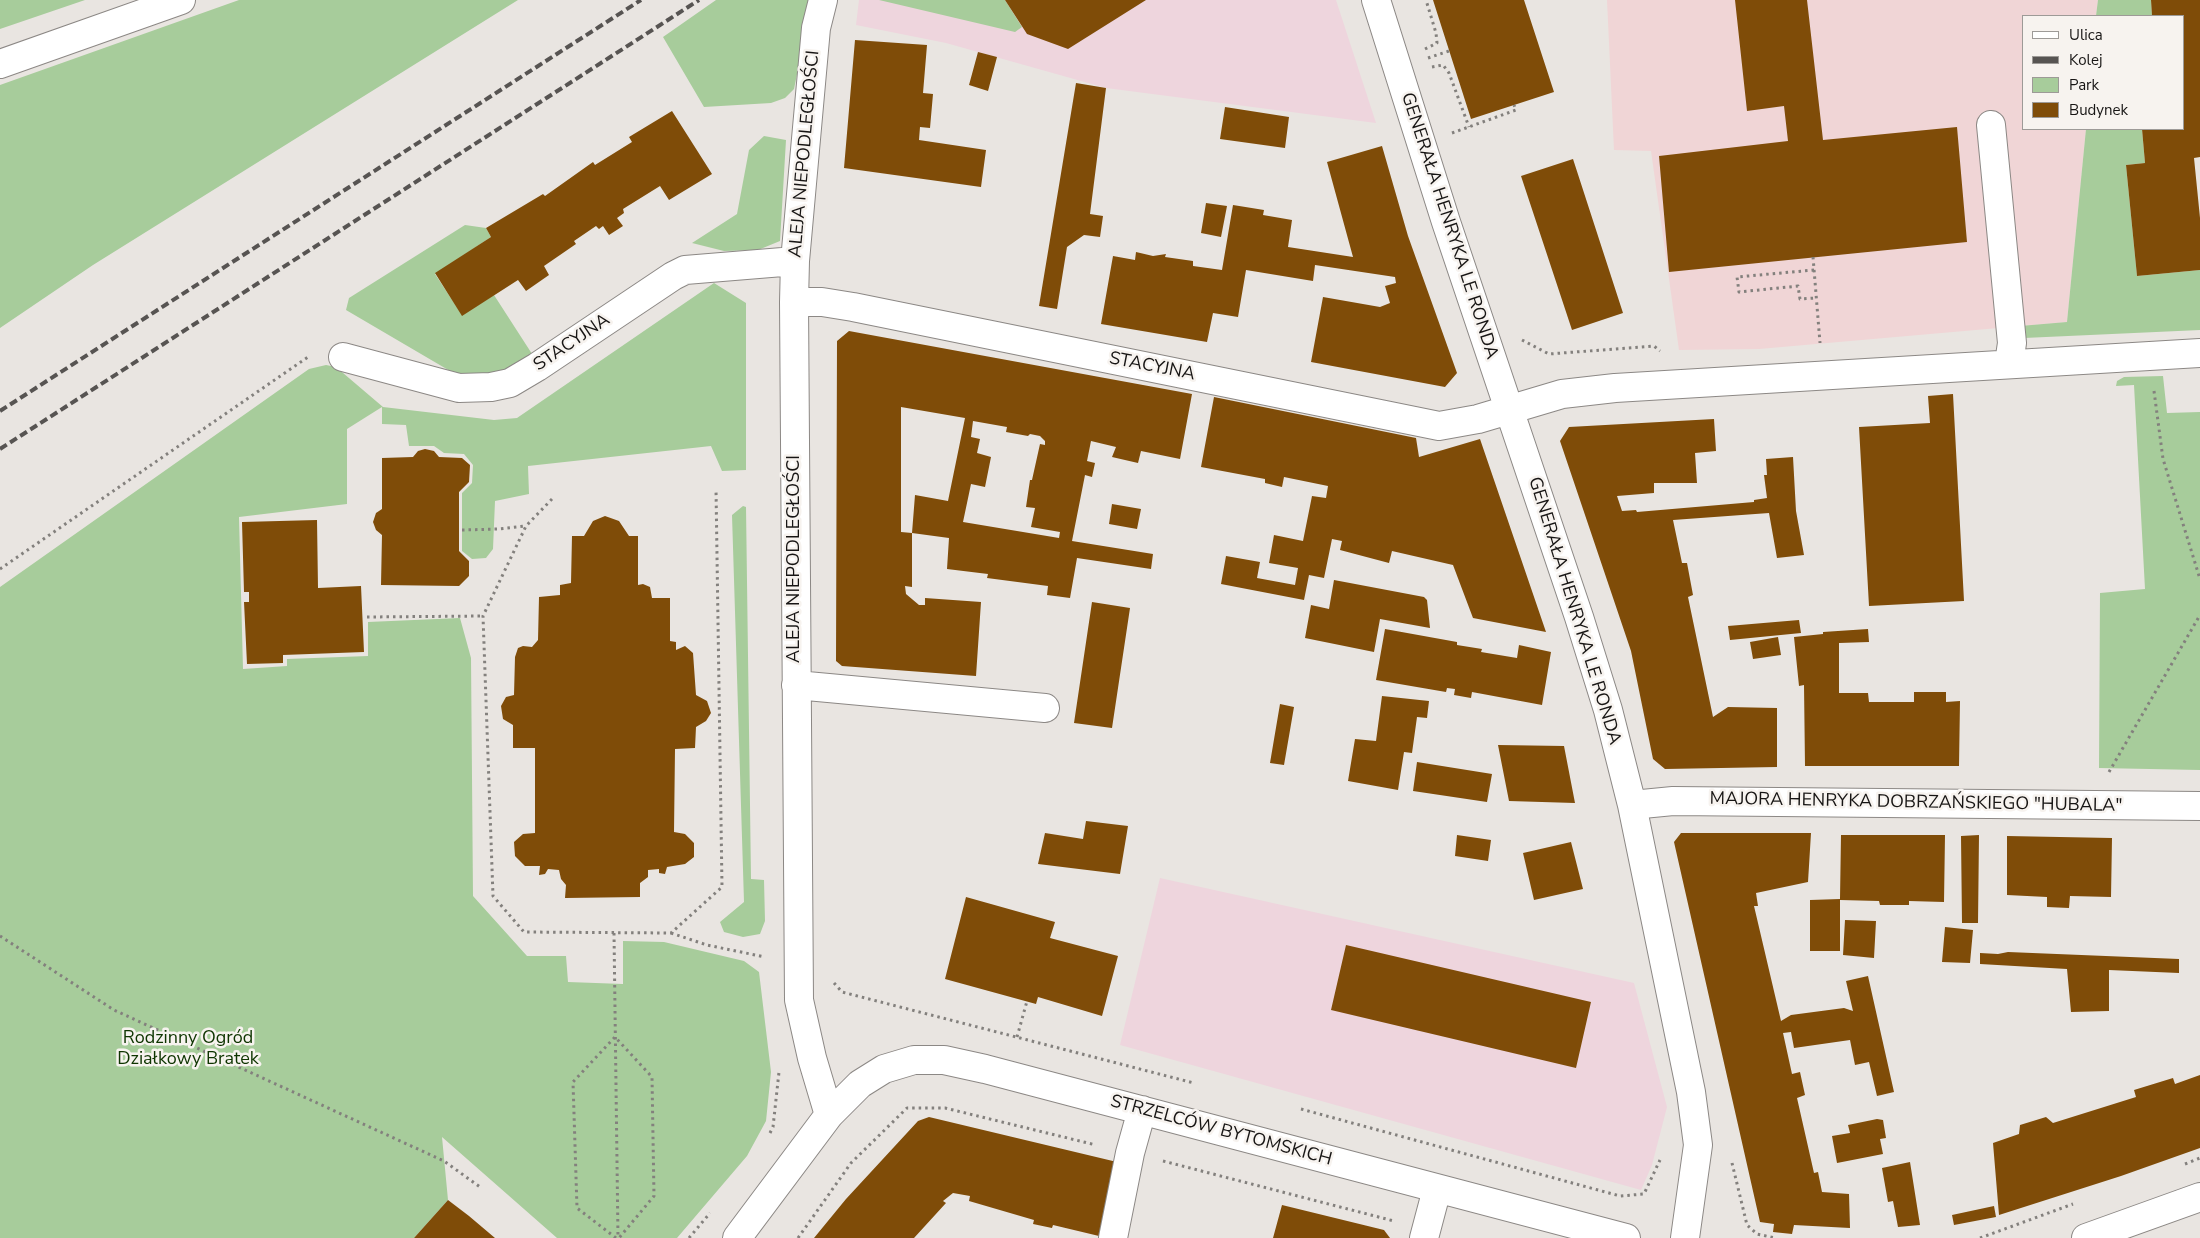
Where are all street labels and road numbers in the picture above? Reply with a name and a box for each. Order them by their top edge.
street label: ALEJA NIEPODLEGŁOŚCI [785,50,825,258]
street label: GENERAŁA HENRYKA LE RONDA [1396,90,1502,362]
street label: STACYJNA [530,310,614,376]
street label: STACYJNA [1107,348,1197,386]
street label: ALEJA NIEPODLEGŁOŚCI [784,455,806,663]
street label: GENERAŁA HENRYKA LE RONDA [1523,475,1625,747]
street label: MAJORA HENRYKA DOBRZAŃSKIEGO "HUBALA" [1709,789,2123,817]
street label: STRZELCÓW BYTOMSKICH [1108,1091,1334,1171]

